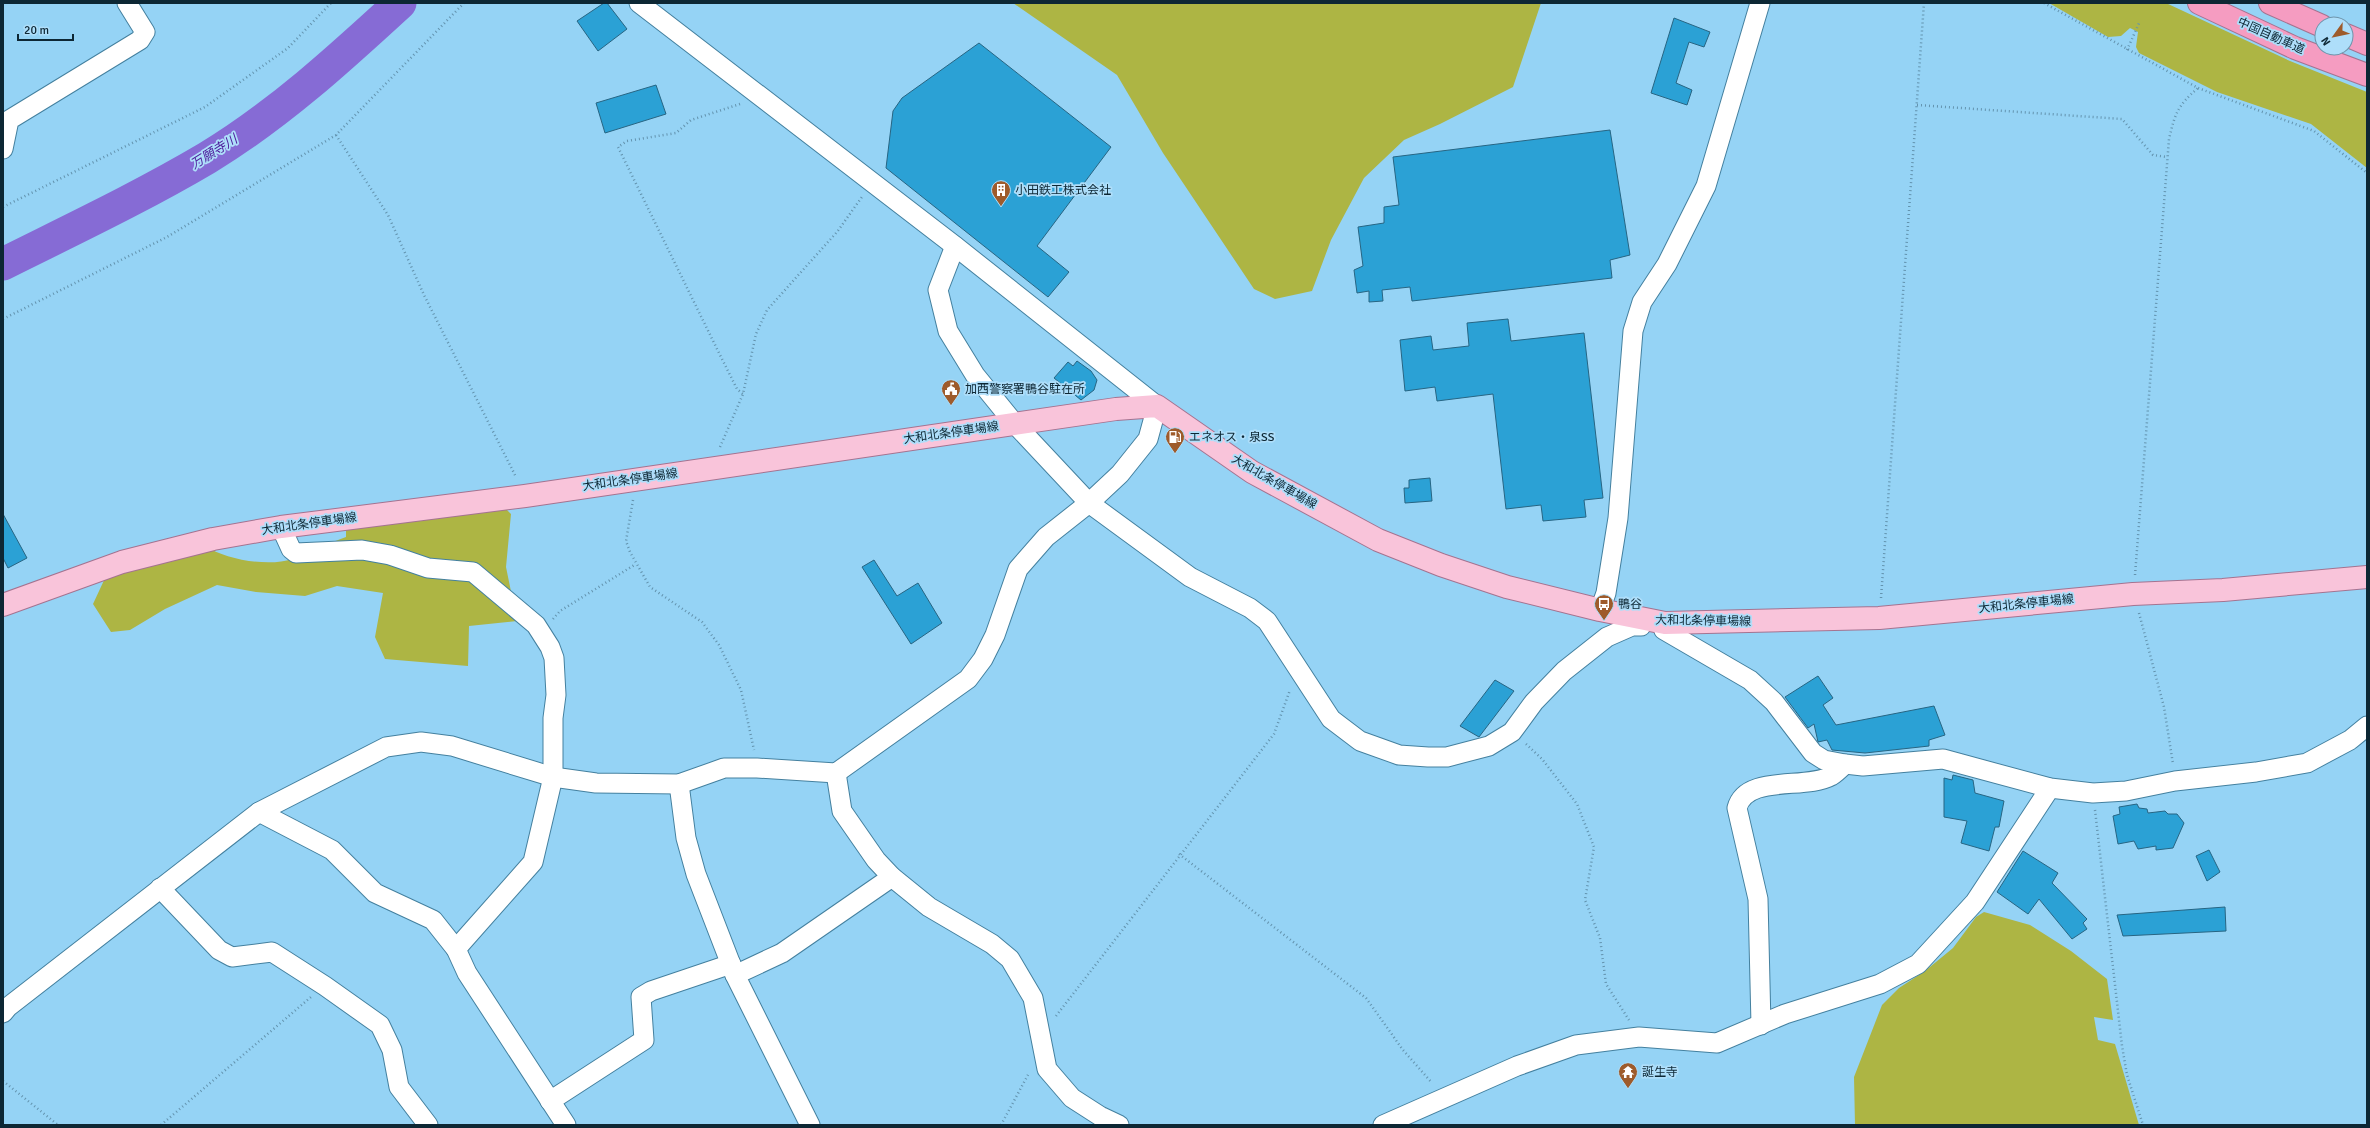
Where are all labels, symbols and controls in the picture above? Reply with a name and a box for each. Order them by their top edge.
street label: 中国自動車道 [2235,15,2307,57]
scale bar [18,16,73,42]
north arrow [2314,16,2354,56]
text: 20 m [24,23,49,38]
text: N [2318,34,2334,48]
water label: 万願寺川 [188,130,242,173]
building icon: 小田鉄工株式会社 [990,179,1012,207]
place label: 小田鉄工株式会社 [1015,183,1111,198]
public building icon: 加西警察署鴨谷駐在所 [940,378,962,406]
place label: 加西警察署鴨谷駐在所 [965,382,1085,397]
street label: 大和北条停車場線 [902,419,1000,447]
fuel station icon: エネオス・泉SS [1164,426,1186,454]
place label: エネオス・泉SS [1189,430,1275,445]
street label: 大和北条停車場線 [1229,452,1319,512]
street label: 大和北条停車場線 [581,466,679,494]
street label: 大和北条停車場線 [260,510,358,538]
street label: 大和北条停車場線 [1977,592,2075,616]
bus stop icon: 鴨谷 [1593,593,1615,621]
place label: 鴨谷 [1618,597,1642,612]
street label: 大和北条停車場線 [1655,613,1751,629]
temple icon: 誕生寺 [1617,1061,1639,1089]
place label: 誕生寺 [1642,1065,1678,1080]

